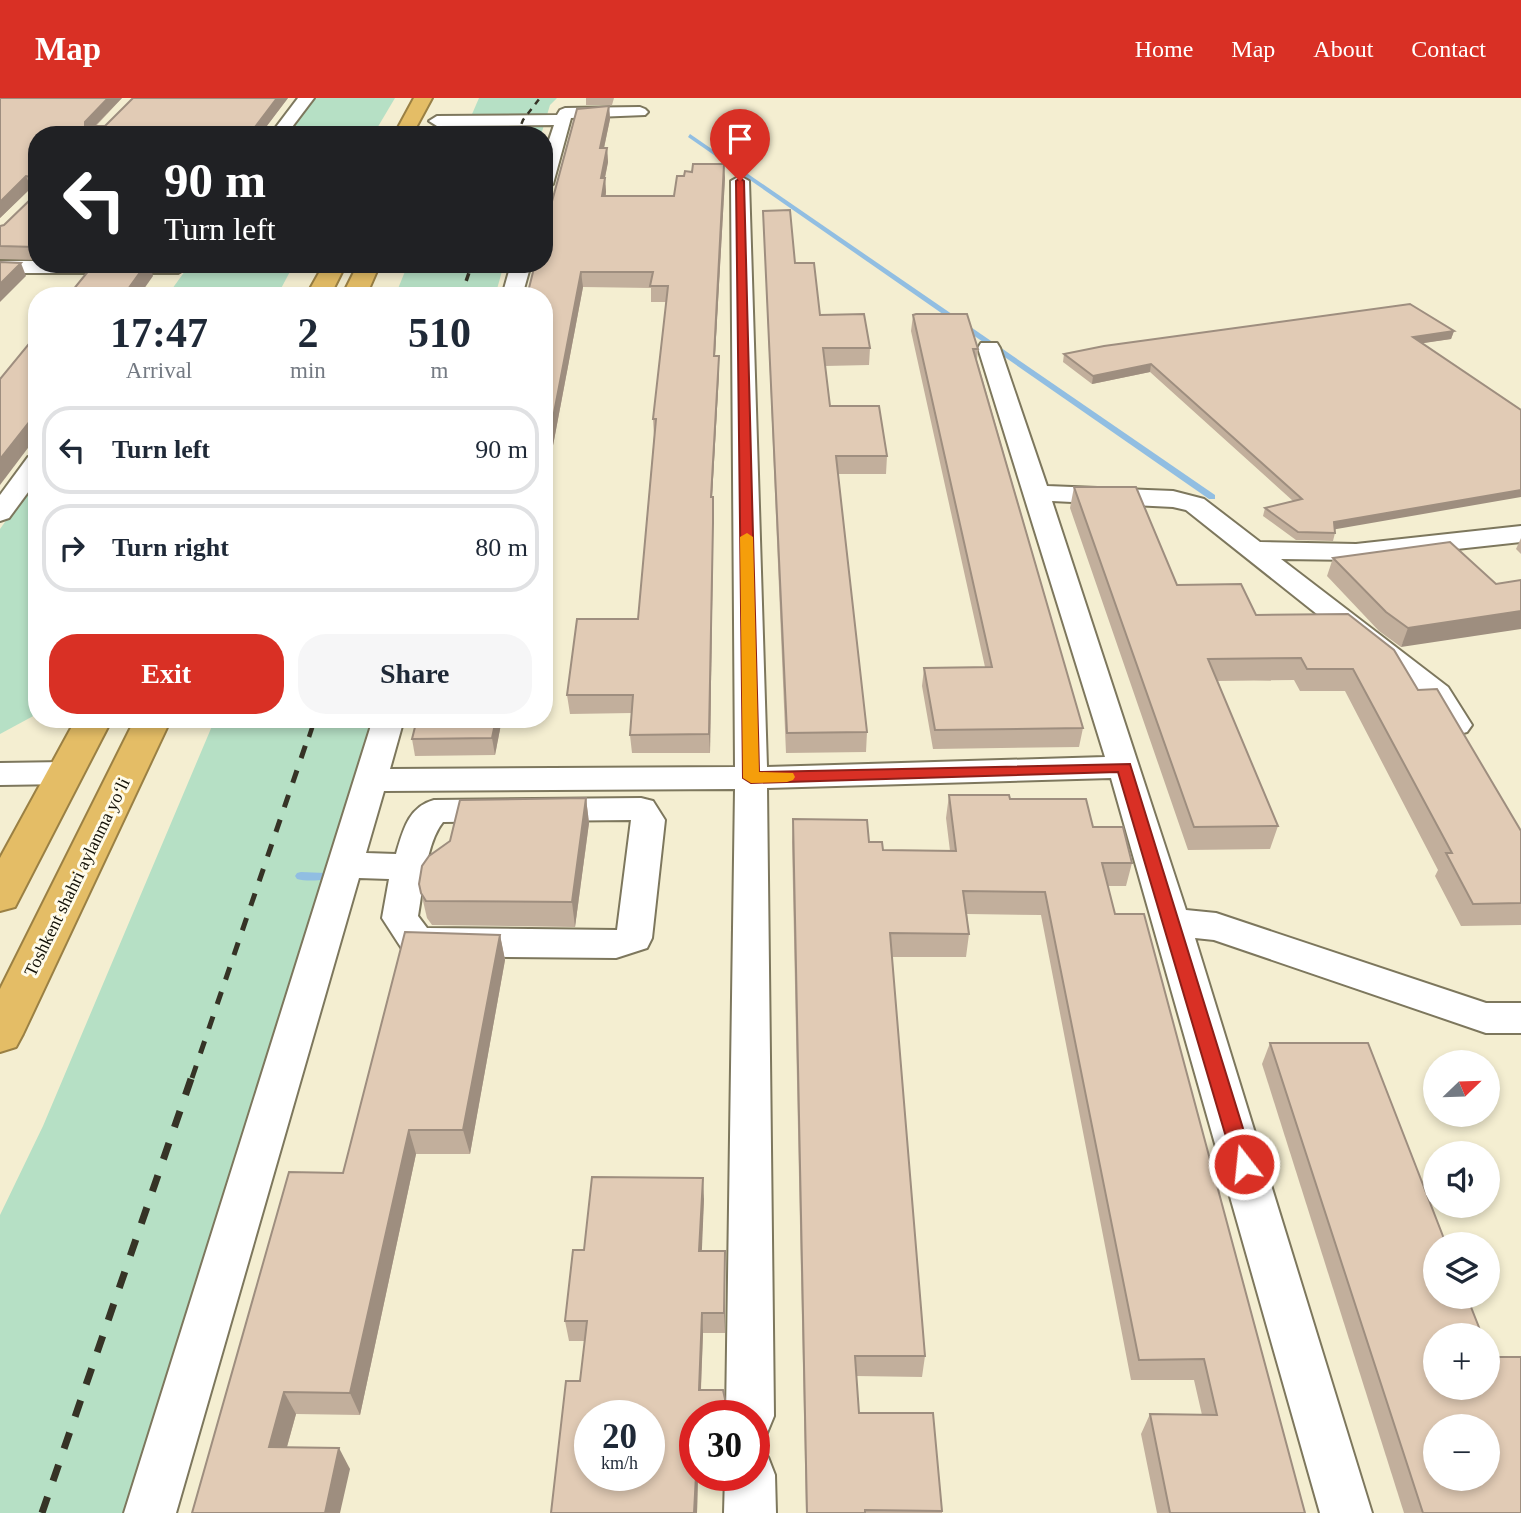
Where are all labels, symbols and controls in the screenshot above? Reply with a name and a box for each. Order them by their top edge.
text: Map [35,31,101,67]
text: Home [1135,36,1193,62]
text: Map [1231,36,1275,62]
text: About [1313,36,1373,62]
text: Contact [1411,36,1486,62]
pin [710,109,770,181]
icon: arrive [721,120,759,158]
text: 90 m [164,153,266,208]
icon: left [49,154,140,245]
text: Turn left [164,211,276,247]
text: 17:47 [110,310,208,356]
text: 2 [297,310,318,356]
text: 510 [408,310,471,356]
text: Arrival [126,358,192,383]
text: min [290,358,326,383]
text: m [430,358,448,383]
icon: left [53,431,91,469]
text: Turn left [112,435,210,464]
text: 90 m [475,435,528,464]
icon: right [53,529,91,567]
text: Turn right [112,533,229,562]
text: 80 m [475,533,528,562]
button: Exit [49,634,284,714]
button: Share [298,634,532,714]
street label: Toshkent shahri aylanma yoʻli [20,775,134,979]
north arrow [1423,1050,1500,1127]
map controls [1423,1050,1500,1491]
position arrow [1207,1127,1281,1201]
button: sound [1423,1141,1500,1218]
button: layers [1423,1232,1500,1309]
button: + [1423,1323,1500,1400]
speed limit sign: 30 [679,1400,770,1491]
button: − [1423,1414,1500,1491]
text: 20 [602,1417,637,1456]
text: km/h [601,1453,638,1473]

